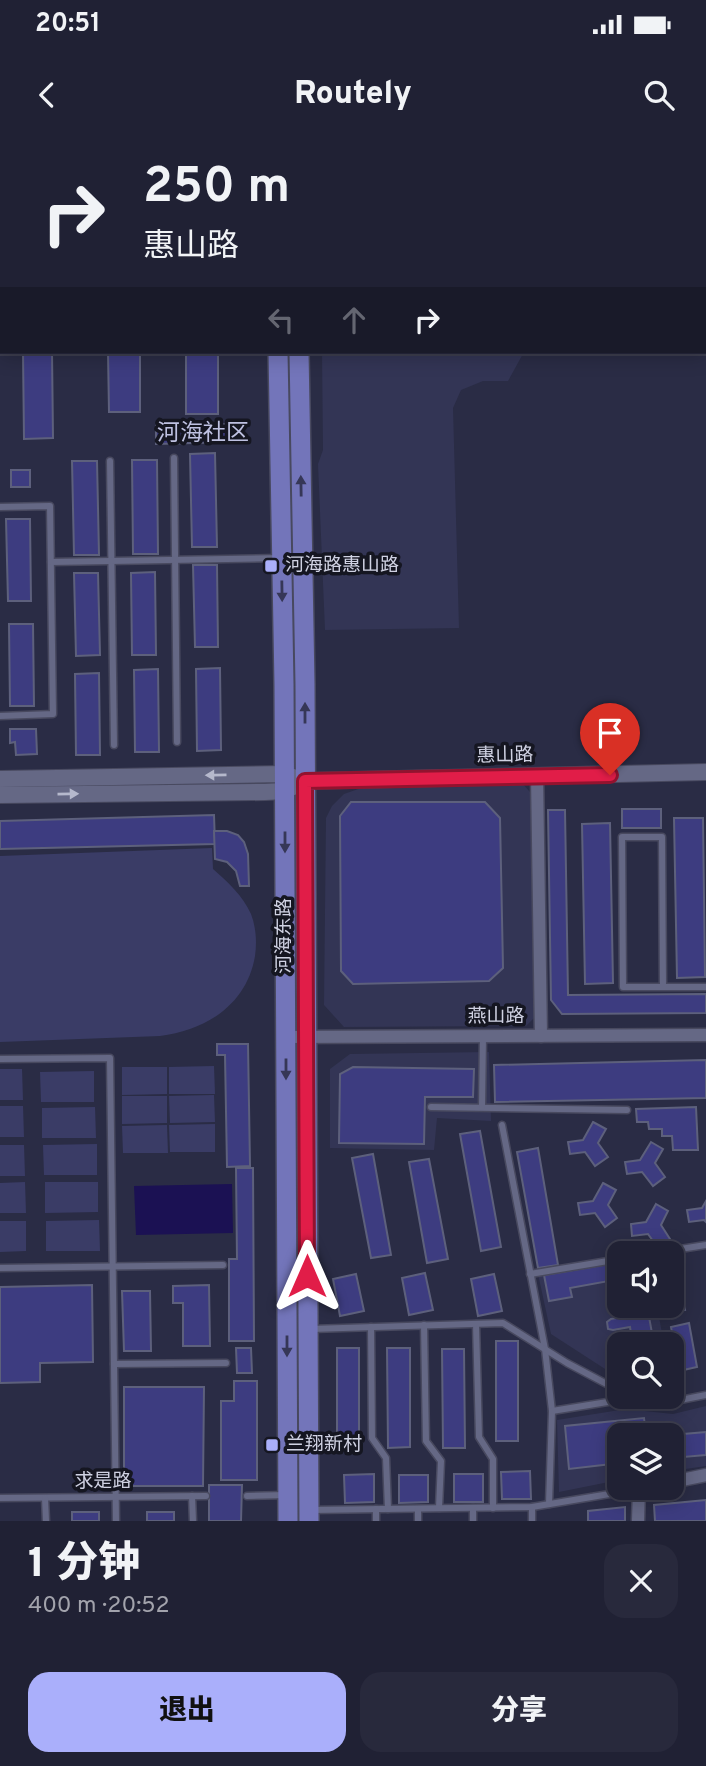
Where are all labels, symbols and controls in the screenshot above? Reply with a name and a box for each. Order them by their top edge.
text: 20:51 [35,8,101,41]
text: Routely [294,75,412,115]
icon: back [28,76,66,114]
icon: search [640,76,678,114]
text: 250 m [143,158,290,220]
icon: right [28,168,119,259]
text: 惠山路 [143,228,239,268]
icon: left [262,301,300,339]
icon: ahead [335,301,373,339]
icon: right [408,301,446,339]
district label: 河海社区 [157,420,249,449]
one-way arrow [295,474,307,496]
place label: 河海路惠山路 [285,554,399,578]
marker: 河海路惠山路 [263,558,279,574]
one-way arrow [276,581,288,603]
one-way arrow [299,702,311,724]
pin [580,703,640,775]
icon: arrive [591,714,629,752]
street label: 惠山路 [476,744,534,768]
one-way arrow [205,770,227,781]
one-way arrow [57,788,79,800]
one-way arrow [279,831,291,853]
street label: 河海东路 [273,898,297,974]
street label: 燕山路 [467,1005,525,1029]
one-way arrow [280,1059,292,1081]
position arrow [270,1239,344,1313]
map controls [607,1241,684,1500]
button: sound [607,1241,684,1318]
button: search [607,1332,684,1409]
one-way arrow [281,1335,293,1357]
button: layers [607,1423,684,1500]
place label: 兰翔新村 [286,1433,362,1457]
marker: 兰翔新村 [264,1437,280,1453]
street label: 求是路 [74,1470,132,1494]
text: 1 分钟 [28,1539,140,1592]
button: close [604,1544,678,1618]
text: 400 m · 20:52 [28,1592,170,1621]
button: 退出 [28,1672,346,1752]
button: 分享 [360,1672,678,1752]

